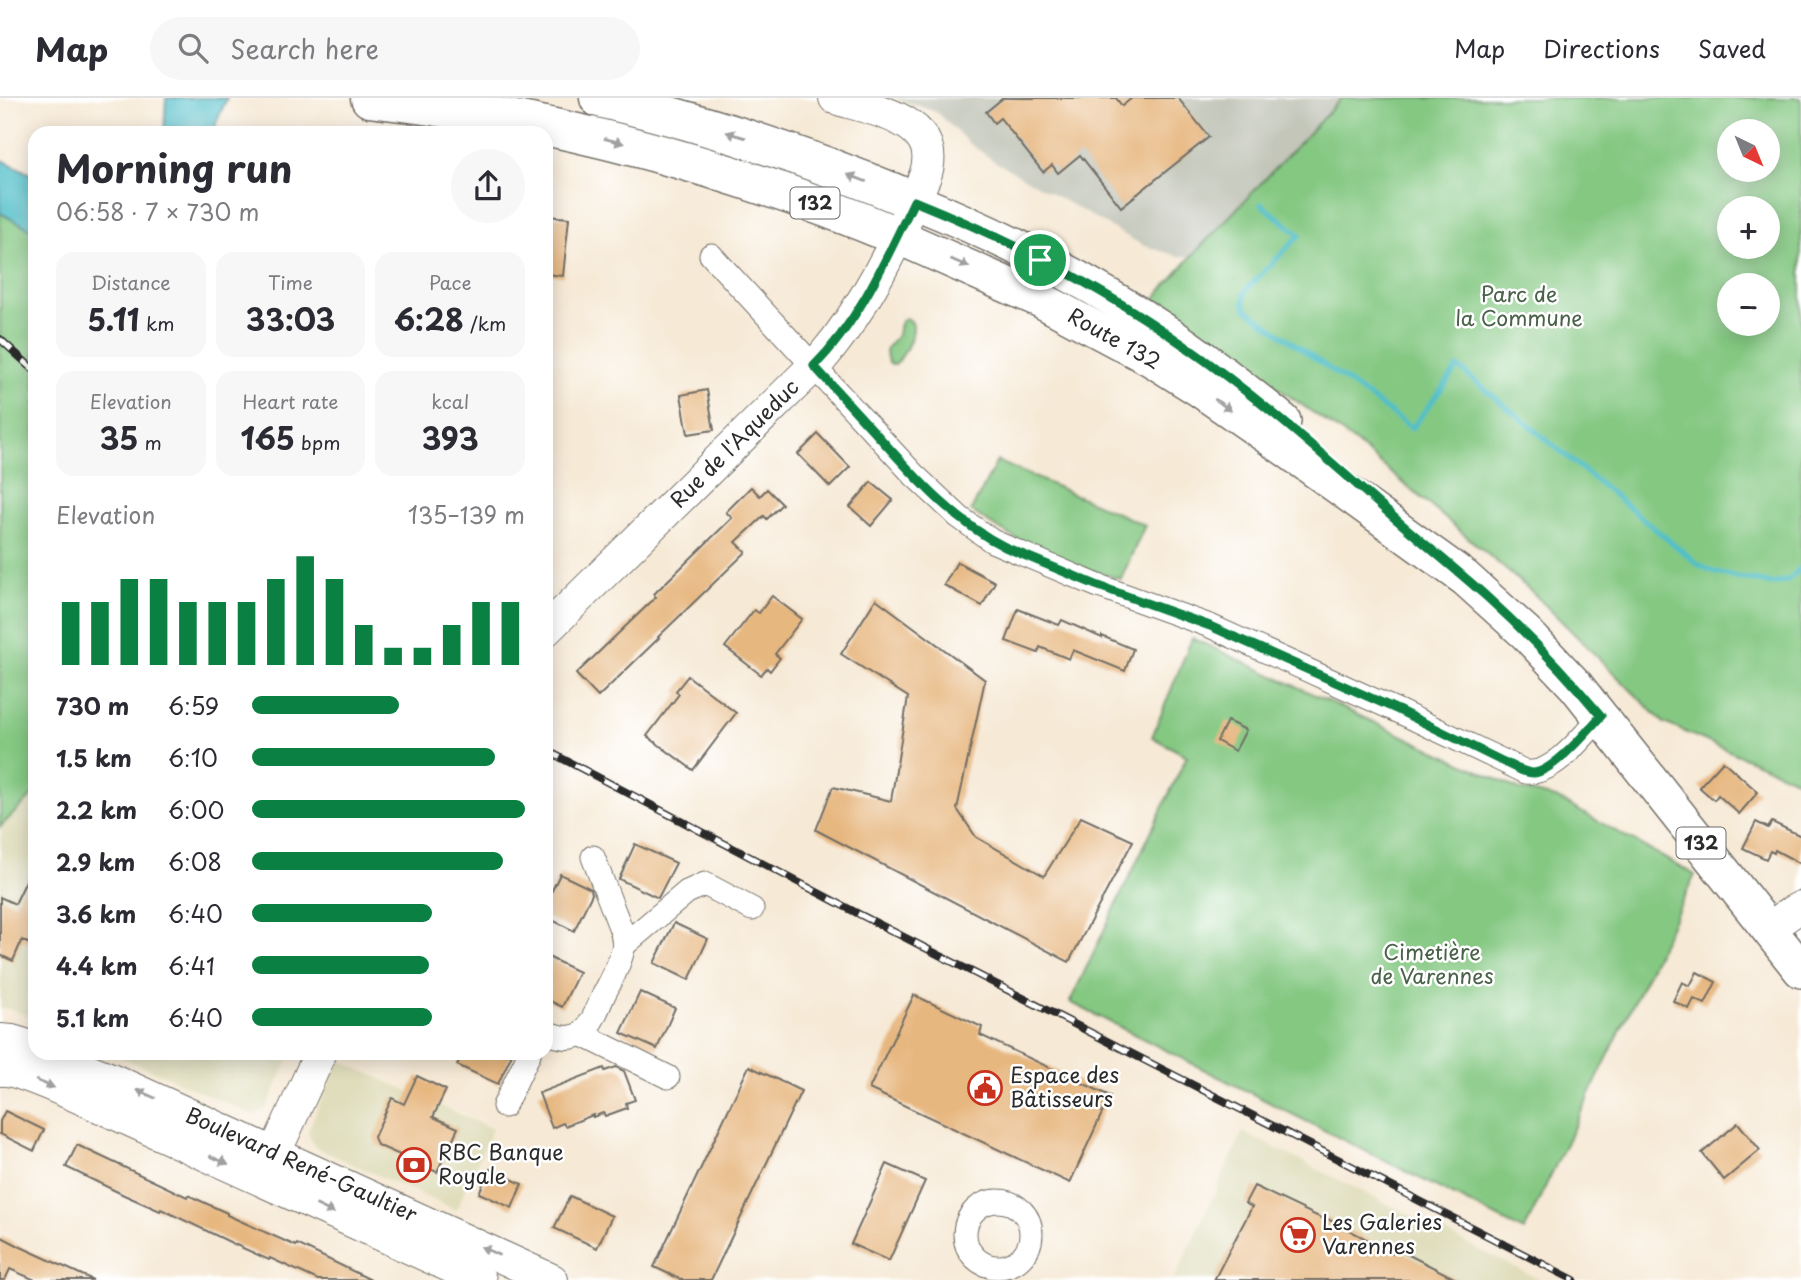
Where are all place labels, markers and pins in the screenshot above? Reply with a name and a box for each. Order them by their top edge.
pin [1010,230,1070,290]
place label: Espace des Bâtisseurs [1010,1058,1119,1114]
public building icon: Espace des Bâtisseurs [966,1069,1004,1107]
place label: RBC Banque Royale [438,1135,564,1191]
bank icon: RBC Banque Royale [395,1146,433,1184]
place label: Les Galeries Varennes [1322,1205,1442,1261]
supermarket icon: Les Galeries Varennes [1279,1216,1317,1254]

